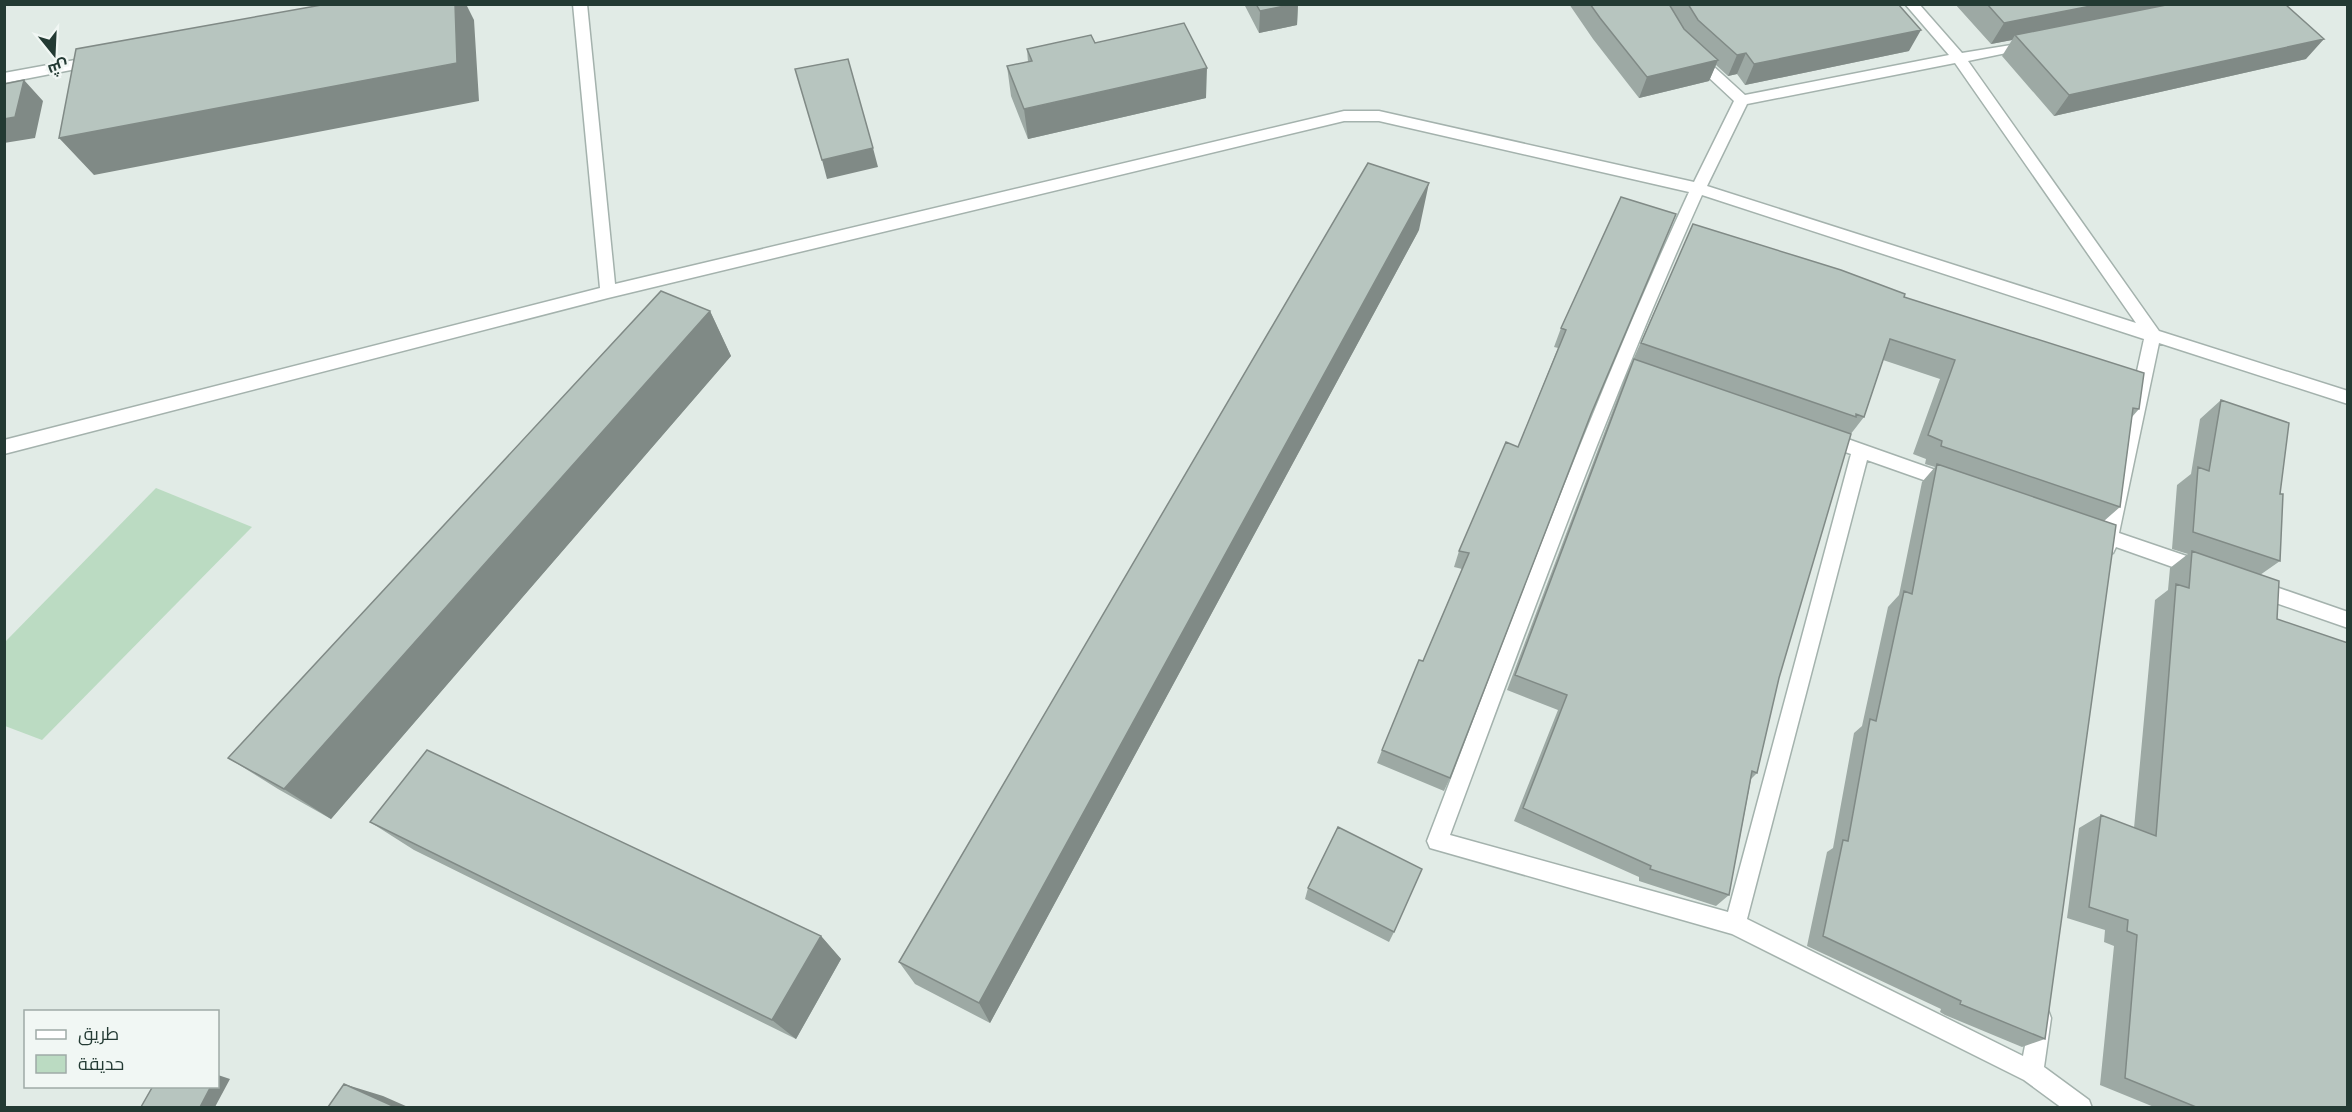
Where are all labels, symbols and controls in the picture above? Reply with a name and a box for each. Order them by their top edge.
north arrow [24,24,84,84]
text: ش [46,56,71,81]
legend [24,1010,219,1088]
text: طريق [78,1022,119,1046]
text: حديقة [78,1052,124,1074]

